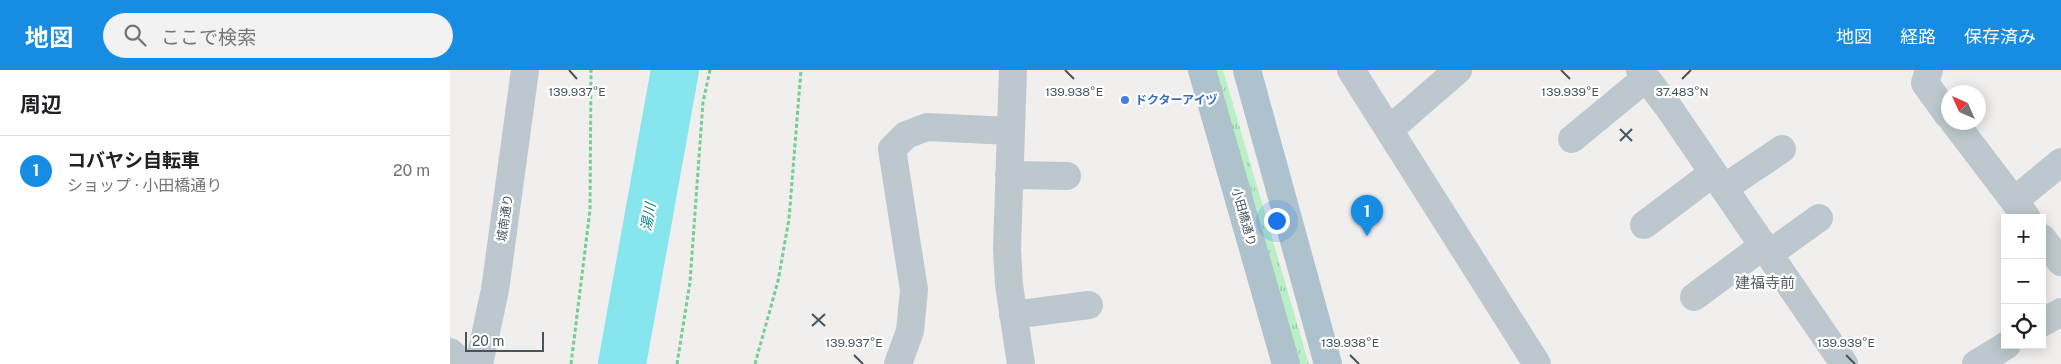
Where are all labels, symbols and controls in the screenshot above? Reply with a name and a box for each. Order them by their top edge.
search box [103,13,453,58]
icon: search [121,21,149,49]
text: 地図 [25,23,73,51]
text: ここで検索 [161,26,256,48]
text: 地図 [1836,26,1872,47]
text: 経路 [1900,26,1936,47]
text: 保存済み [1964,26,2036,47]
text: 139.937°E [548,85,606,99]
text: 139.938°E [1045,85,1103,99]
text: 139.939°E [1541,85,1599,99]
text: 37.483°N [1655,85,1709,99]
north arrow [1941,85,1986,130]
text: 周辺 [20,92,62,117]
place label: ドクターアイヅ [1135,93,1217,107]
marker: ドクターアイヅ [1119,94,1131,106]
text: コバヤシ自転車 [67,149,200,171]
text: 1 [33,161,39,180]
text: 20 m [393,161,430,180]
text: ショップ · 小田橋通り [67,176,222,195]
street label: 小田橋通り [1229,186,1259,248]
street label: 城南通り [495,193,515,243]
pin: 1 [1351,195,1383,236]
water label: 湯川 [638,200,659,232]
your location [1264,208,1290,234]
map controls [2001,214,2046,349]
button: + [2001,214,2046,259]
button: − [2001,259,2046,304]
district label: 建福寺前 [1735,274,1795,291]
button: locate [2001,304,2046,349]
scale bar [465,329,544,352]
text: 20 m [472,333,504,349]
text: 139.937°E [825,336,883,350]
text: 139.938°E [1321,336,1379,350]
text: 139.939°E [1817,336,1875,350]

